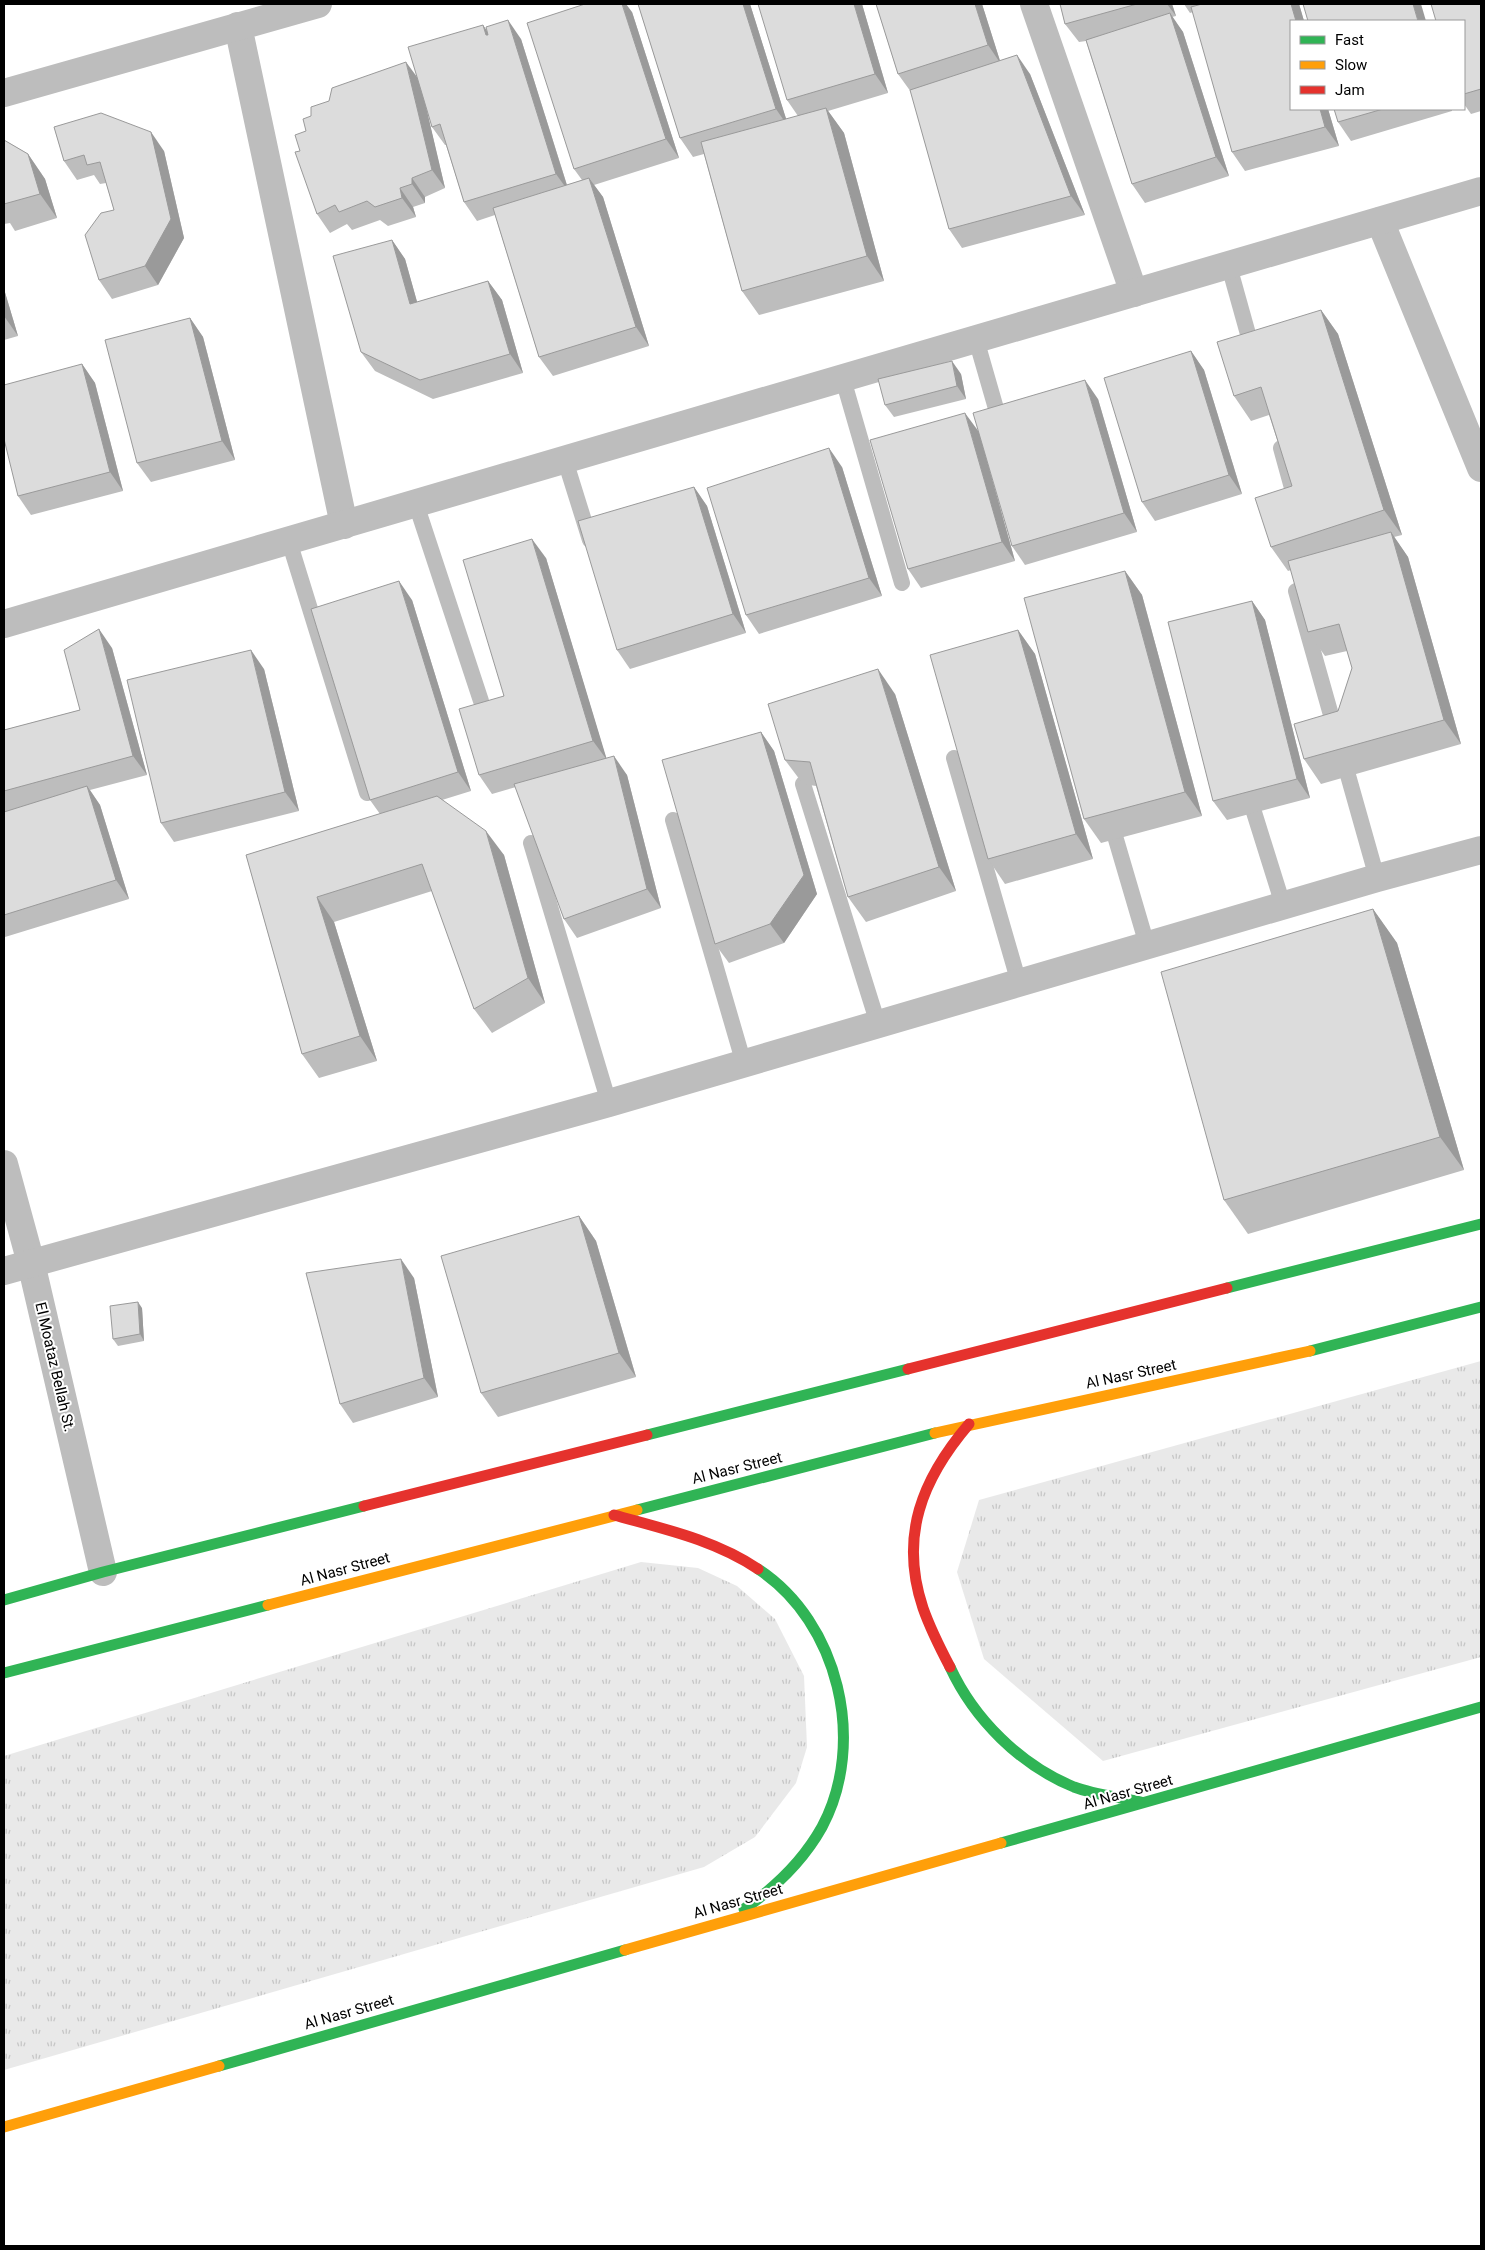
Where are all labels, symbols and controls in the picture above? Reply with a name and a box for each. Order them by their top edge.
legend [1290,20,1465,110]
text: Fast [1335,31,1364,49]
text: Slow [1335,56,1367,74]
text: Jam [1335,81,1365,99]
street label: El Moataz Bellah St. [31,1300,79,1434]
street label: Al Nasr Street [1084,1356,1178,1392]
street label: Al Nasr Street [690,1448,784,1488]
street label: Al Nasr Street [298,1548,392,1590]
street label: Al Nasr Street [1081,1771,1175,1813]
street label: Al Nasr Street [691,1880,785,1922]
street label: Al Nasr Street [302,1991,396,2033]

